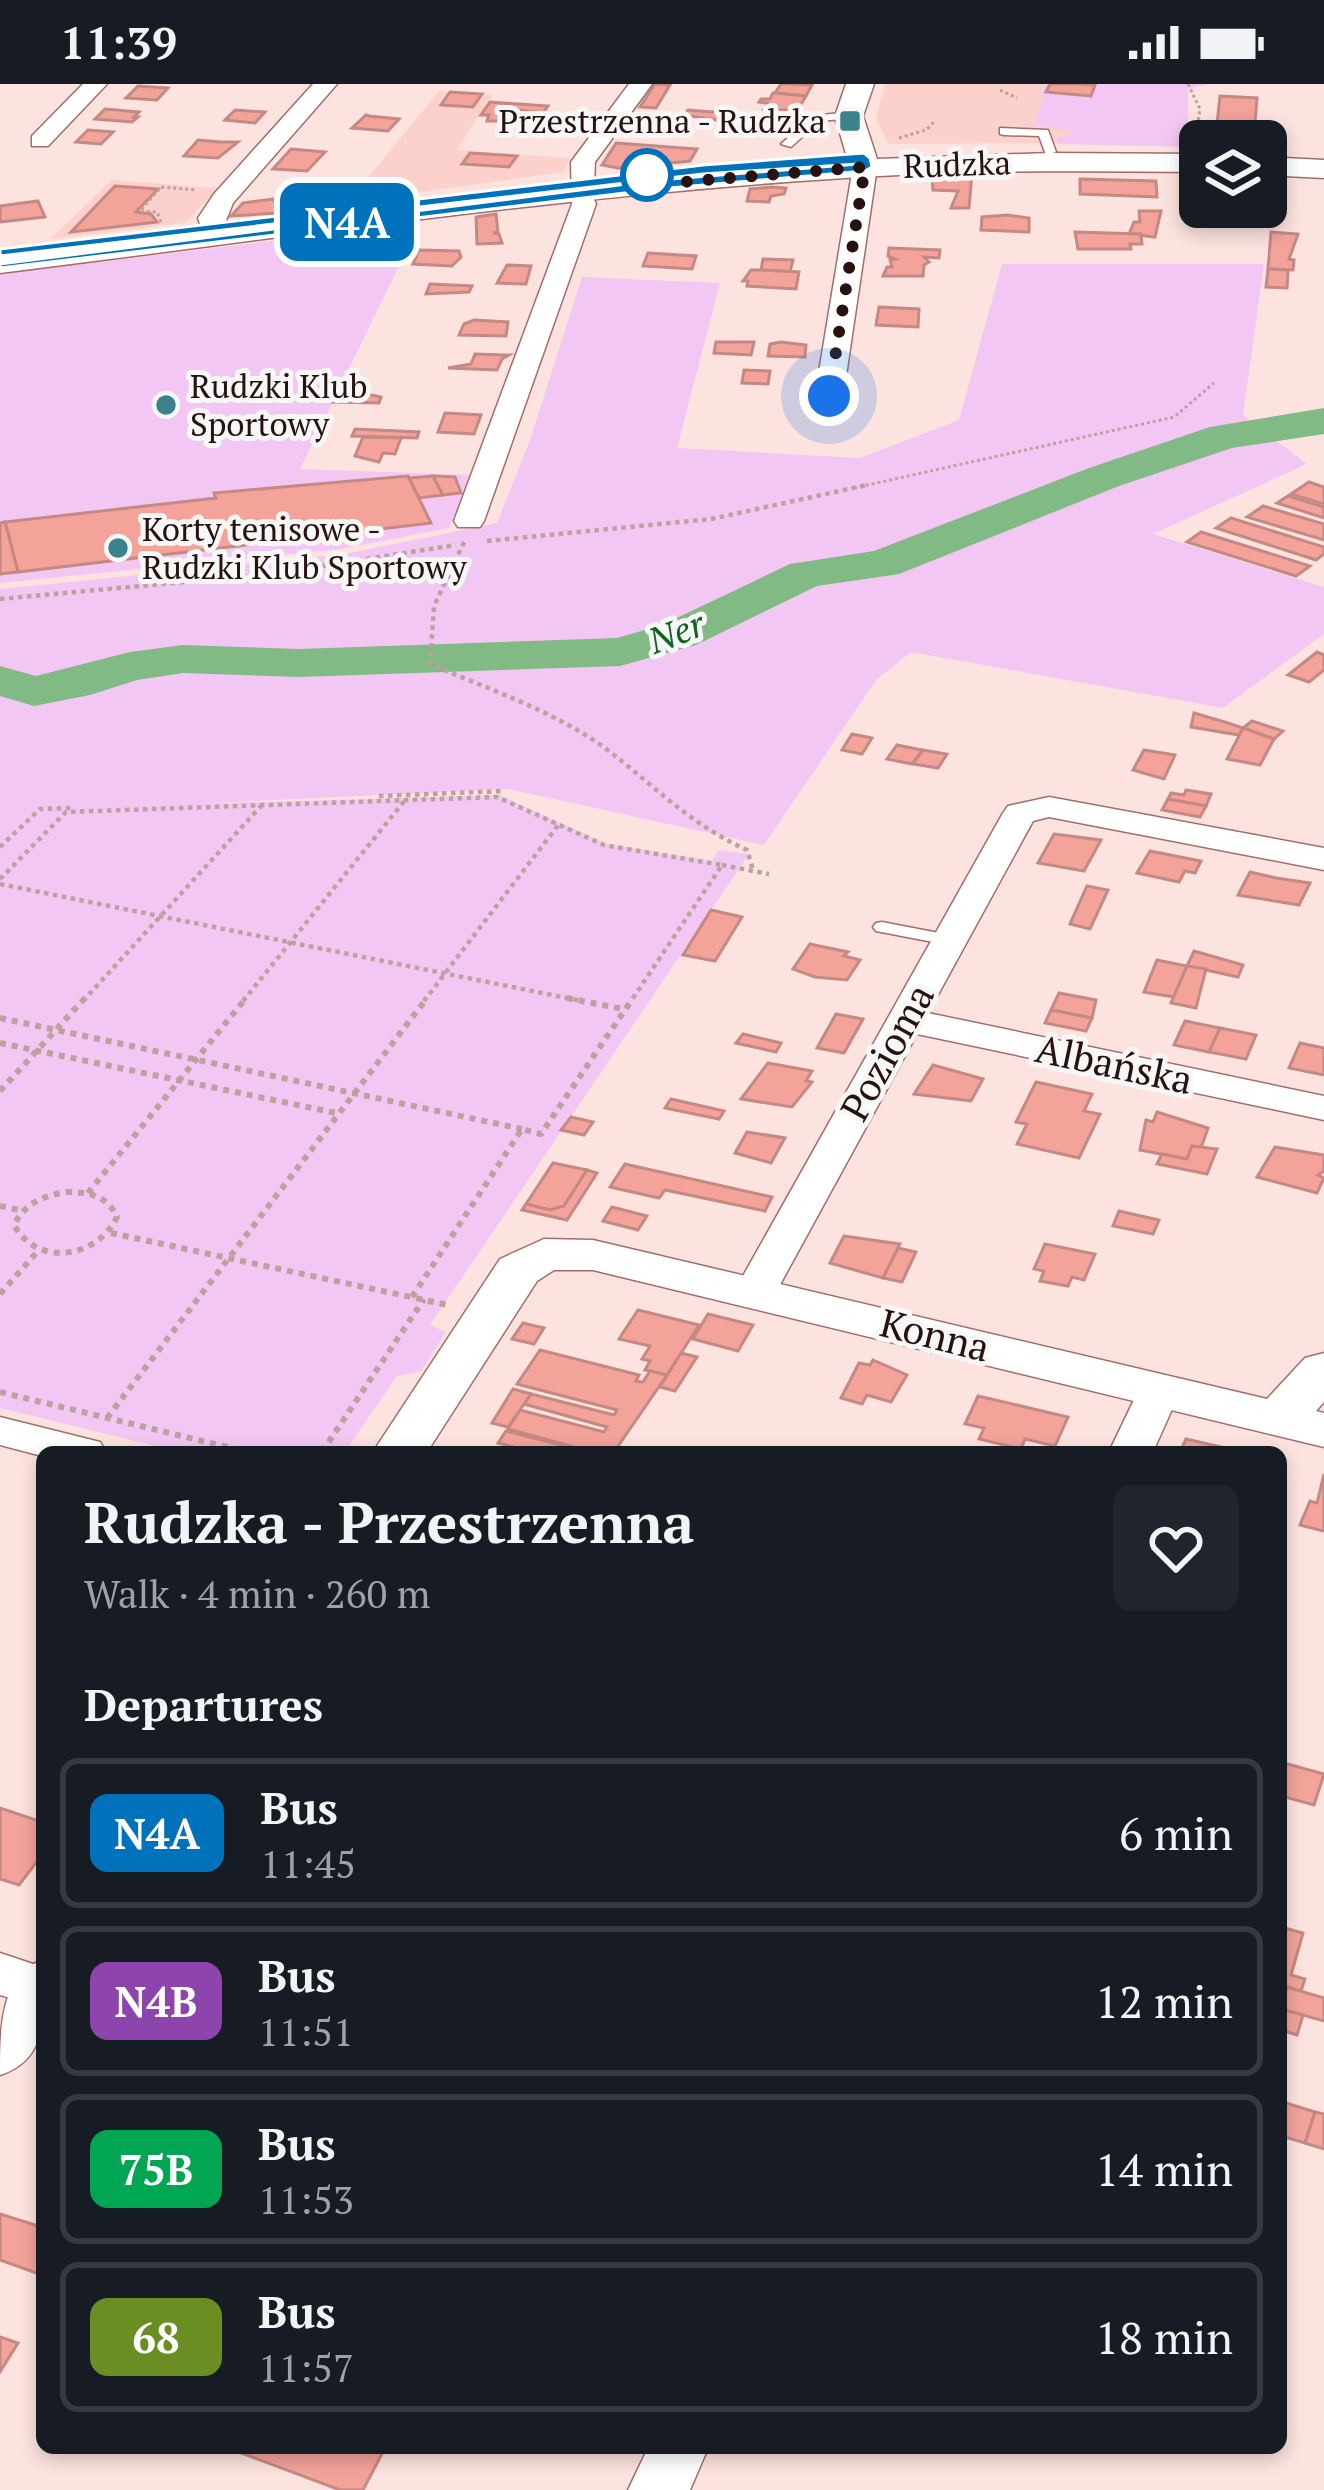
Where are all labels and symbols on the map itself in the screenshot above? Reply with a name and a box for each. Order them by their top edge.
place label: Przestrzenna - Rudzka [499,99,826,142]
marker: Przestrzenna - Rudzka [837,108,863,134]
street label: Rudzka [902,140,1012,187]
unlabelled marker [622,150,672,200]
line badge: N4A [278,183,416,261]
place label: Rudzki Klub Sportowy [190,364,368,445]
your location [799,366,859,426]
marker: Rudzki Klub Sportowy [153,392,179,418]
place label: Korty tenisowe - Rudzki Klub Sportowy [142,507,468,588]
marker: Korty tenisowe - Rudzki Klub Sportowy [105,535,131,561]
water label: Ner [640,599,712,664]
street label: Pozioma [827,974,945,1129]
street label: Albańska [1031,1021,1197,1105]
street label: Konna [875,1295,995,1373]

